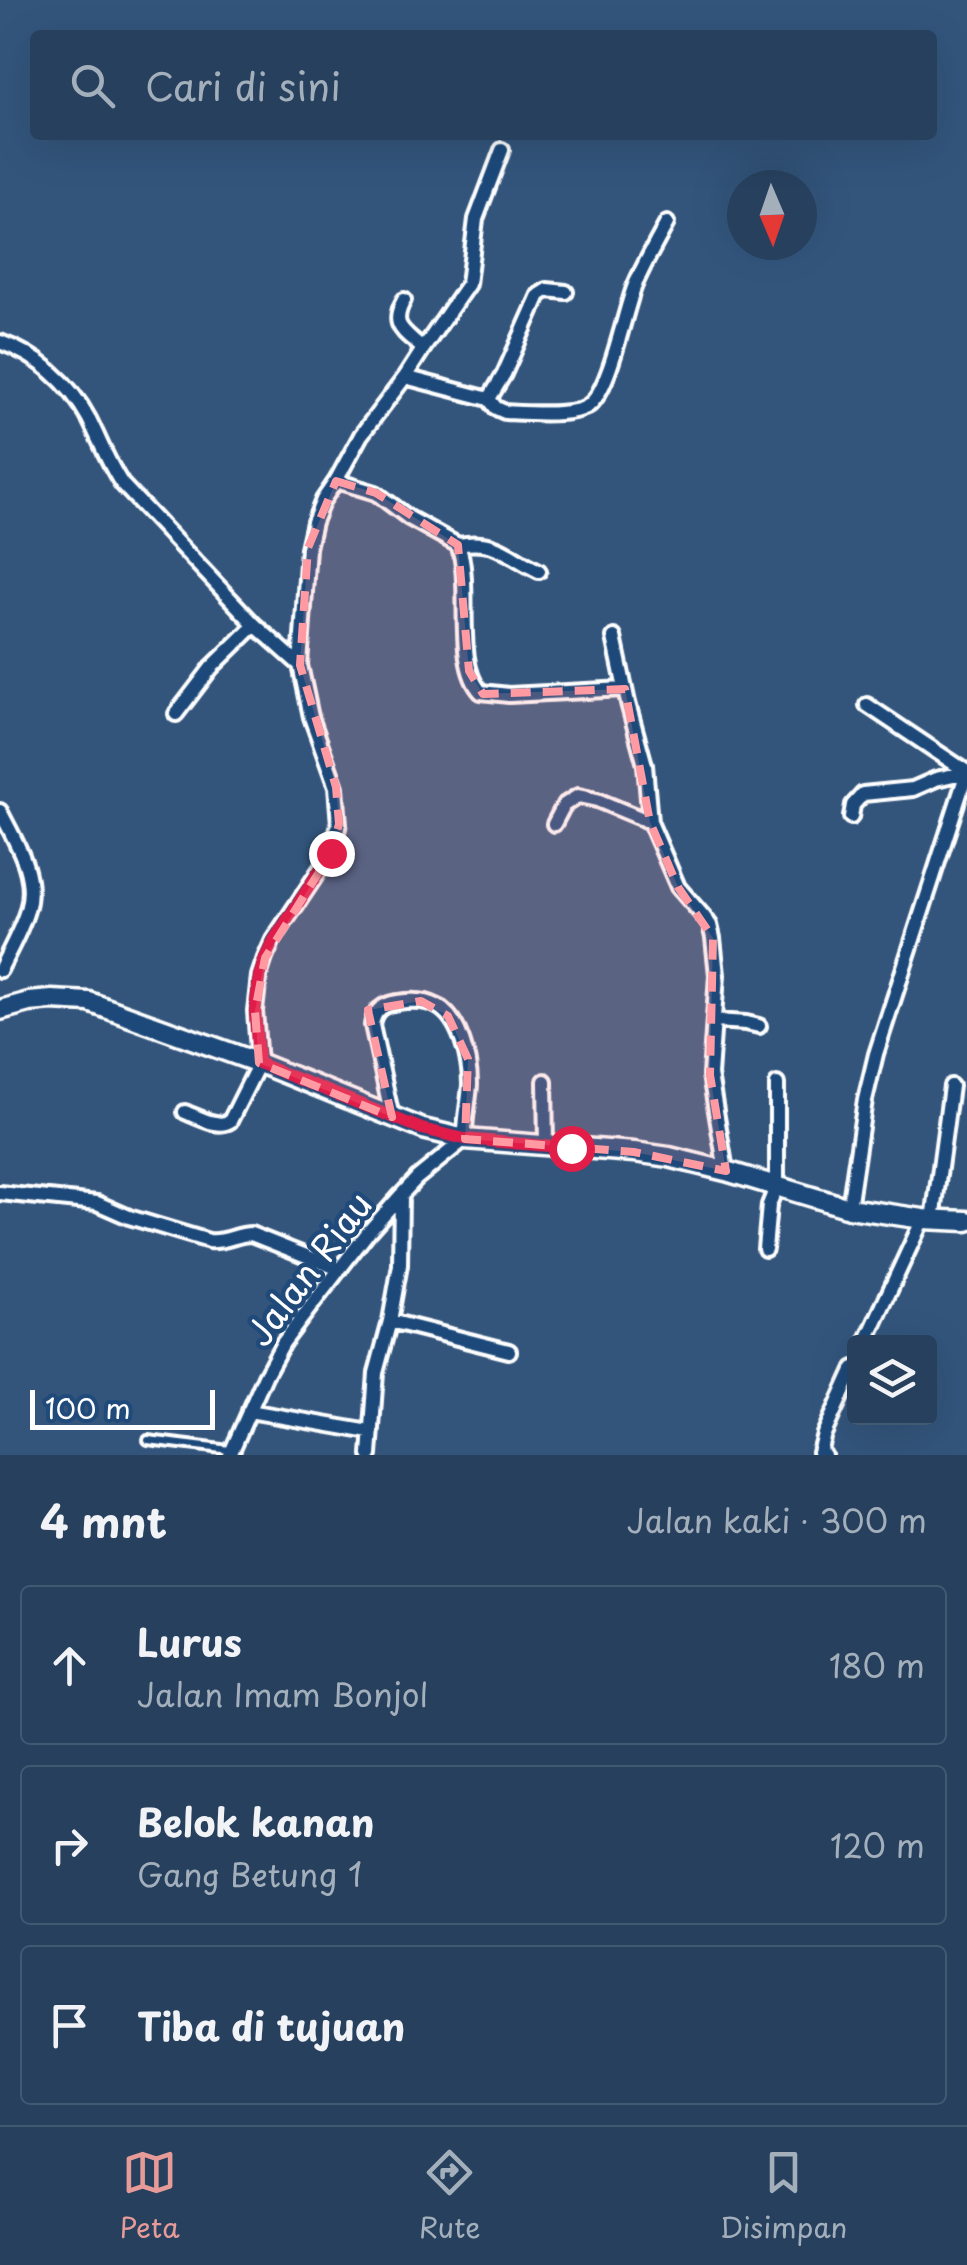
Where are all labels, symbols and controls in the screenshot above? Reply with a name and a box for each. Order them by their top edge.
search box [30,30,937,140]
text: Cari di sini [145,57,341,114]
icon: search [65,58,120,113]
north arrow [727,170,817,260]
route end [309,831,355,877]
route start [549,1126,595,1172]
street label: Jalan Riau [232,1180,384,1356]
map controls [847,1335,937,1425]
button: layers [847,1335,937,1425]
scale bar [30,1385,215,1430]
text: 100 m [45,1386,131,1429]
text: 4 mnt [40,1489,167,1552]
text: Jalan kaki · 300 m [627,1496,927,1544]
text: Lurus [137,1613,242,1670]
icon: ahead [42,1638,97,1693]
text: 180 m [829,1641,925,1689]
text: Jalan Imam Bonjol [137,1670,428,1718]
text: Belok kanan [137,1793,374,1850]
icon: right [42,1818,97,1873]
text: 120 m [830,1821,925,1869]
text: Gang Betung 1 [137,1850,362,1898]
text: Tiba di tujuan [137,1997,405,2054]
icon: arrive [42,1998,97,2053]
tab: Peta [120,2145,180,2248]
tab: Rute [419,2145,481,2248]
tab: Disimpan [720,2145,847,2248]

